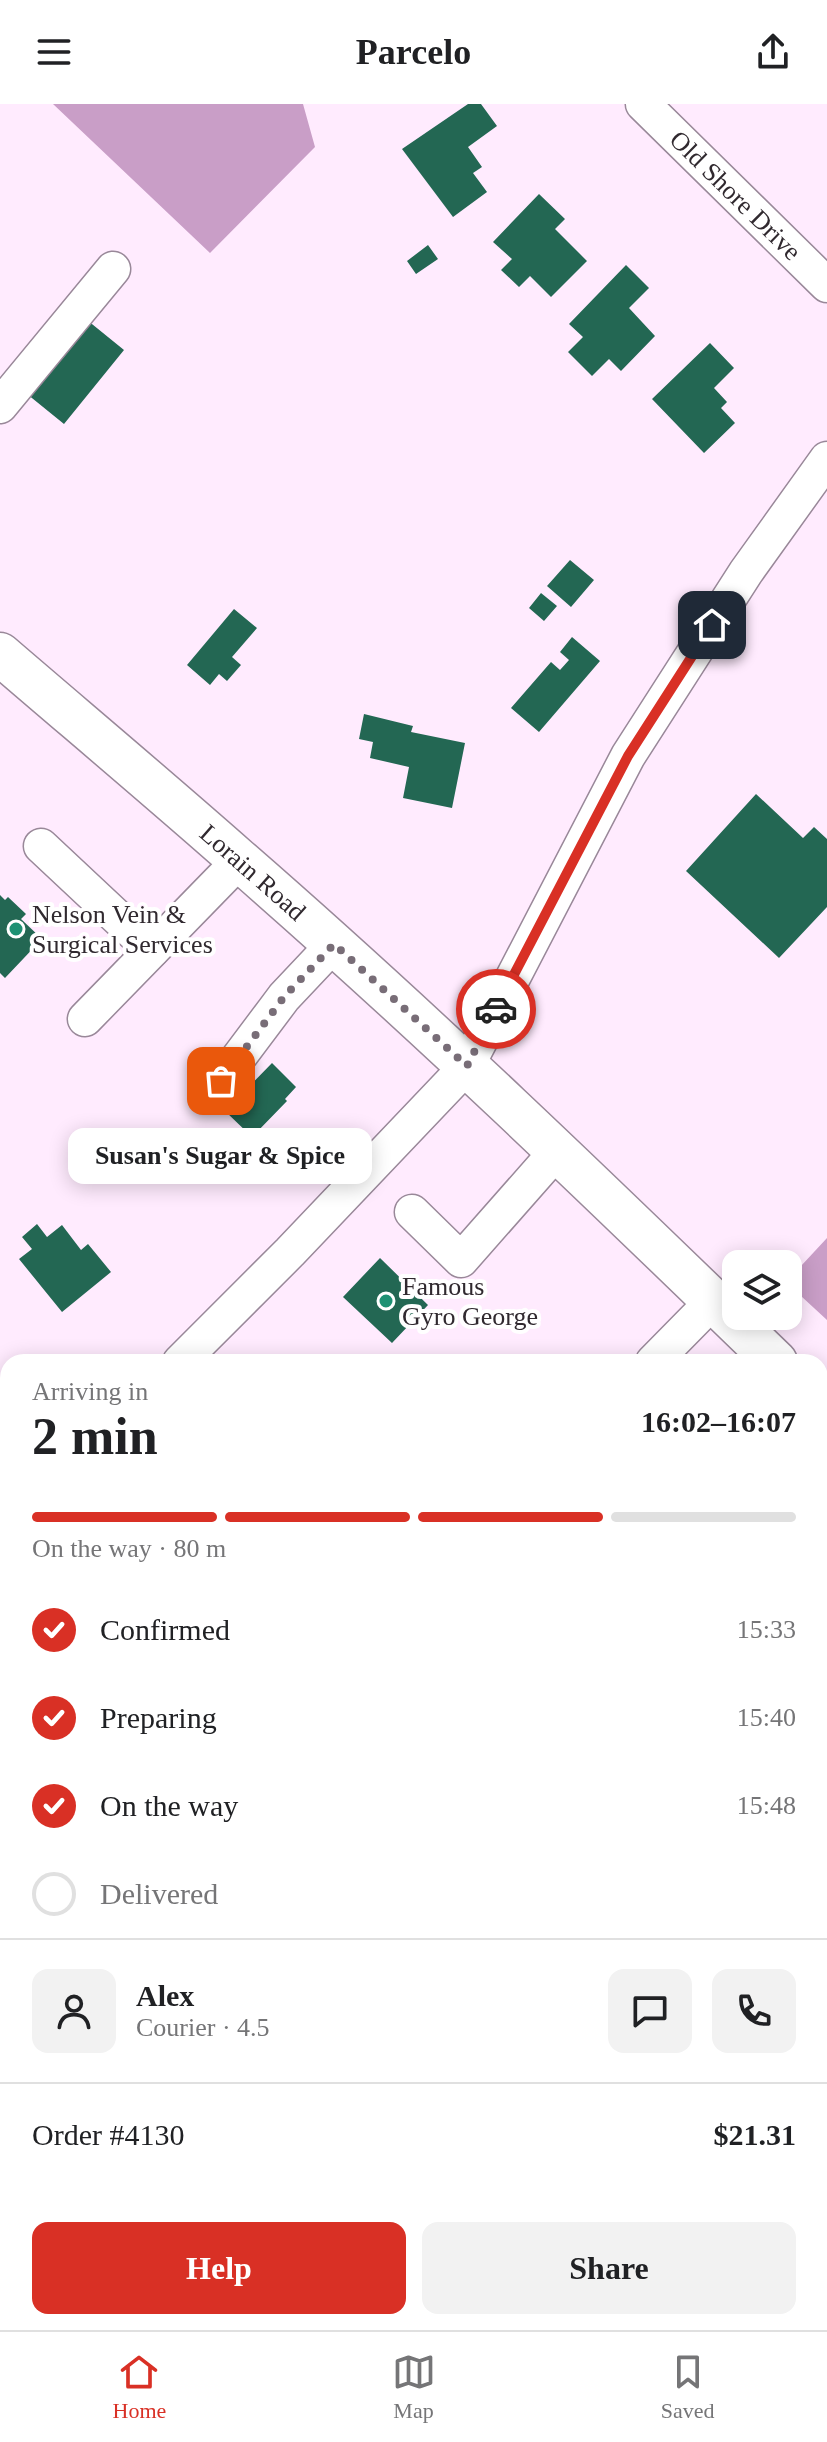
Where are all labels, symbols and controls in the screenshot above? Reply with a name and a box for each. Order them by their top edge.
icon: menu [32,30,76,74]
icon: share [751,30,795,74]
text: Parcelo [356,32,471,72]
street label: Old Shore Drive [664,125,807,266]
pin [678,591,746,659]
icon: home [690,603,734,647]
street label: Lorain Road [194,818,311,927]
place label: Nelson Vein & Surgical Services [32,900,213,959]
marker: Nelson Vein & Surgical Services [7,920,25,938]
courier [456,969,536,1049]
icon: car [474,987,518,1031]
pin [187,1047,255,1115]
icon: bag [199,1059,243,1103]
callout: Susan's Sugar & Spice [69,1129,373,1185]
text: Susan's Sugar & Spice [95,1141,345,1170]
map controls [722,1250,802,1330]
button: layers [722,1250,802,1330]
place label: Famous Gyro George [402,1272,538,1331]
marker: Famous Gyro George [377,1292,395,1310]
text: Arriving in [32,1377,148,1406]
text: 16:02–16:07 [641,1405,796,1438]
text: 2 min [32,1408,158,1465]
text: On the way · 80 m [32,1534,226,1563]
icon: check [32,1608,76,1652]
text: Confirmed [100,1613,230,1646]
text: 15:33 [737,1615,796,1644]
icon: check [32,1696,76,1740]
text: Preparing [100,1701,217,1734]
text: 15:40 [737,1703,796,1732]
icon: check [32,1784,76,1828]
text: On the way [100,1789,238,1822]
text: 15:48 [737,1791,796,1820]
text: Delivered [100,1877,218,1910]
button: person [32,1969,116,2053]
button: chat [608,1969,692,2053]
button: phone [712,1969,796,2053]
text: Alex [136,1979,194,2012]
text: Courier · 4.5 [136,2013,270,2042]
text: Order #4130 [32,2118,184,2151]
text: $21.31 [714,2118,796,2151]
button: Help [32,2222,406,2314]
button: Share [422,2222,796,2314]
tab: Home [113,2350,166,2424]
tab: Map [392,2350,436,2424]
tab: Saved [661,2350,714,2424]

